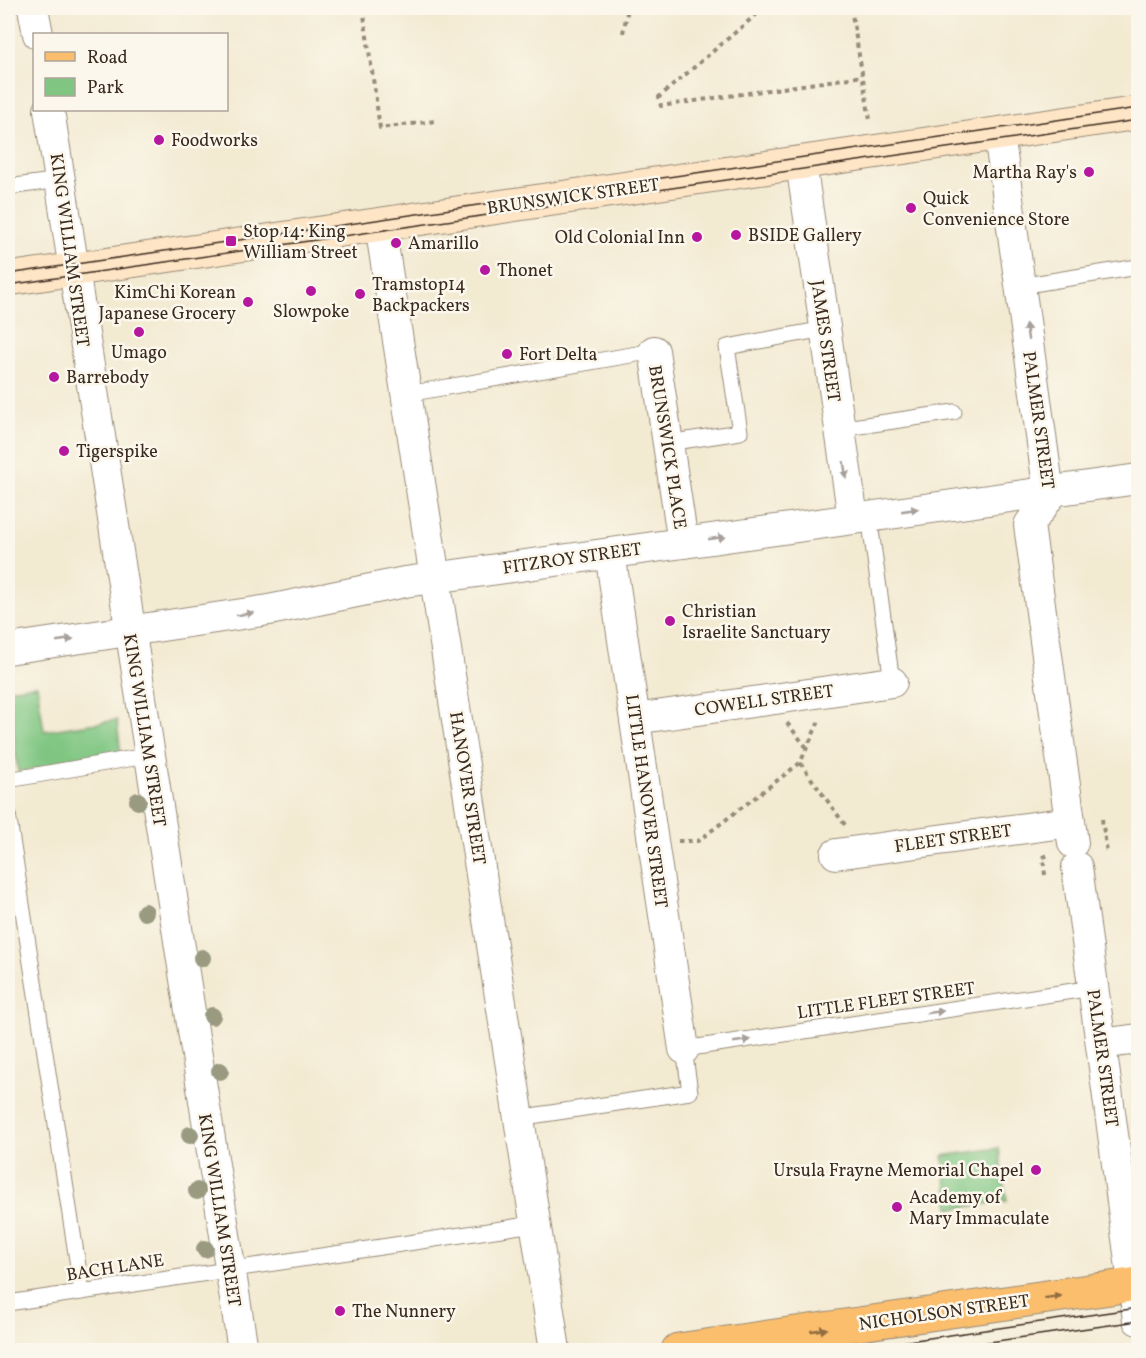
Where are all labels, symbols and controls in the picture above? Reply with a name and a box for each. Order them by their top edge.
legend [33,33,228,111]
text: Road [87,46,128,71]
text: Park [87,76,124,101]
place label: Foodworks [171,129,258,154]
marker: Foodworks [152,133,166,147]
street label: KING WILLIAM STREET [43,152,95,349]
place label: Martha Ray's [972,161,1077,186]
marker: Martha Ray's [1082,165,1096,179]
street label: BRUNSWICK STREET [485,173,662,222]
place label: Quick Convenience Store [923,187,1070,233]
marker: Quick Convenience Store [904,201,918,215]
place label: Stop 14: King William Street [243,220,358,266]
place label: BSIDE Gallery [748,224,862,249]
place label: Old Colonial Inn [555,226,685,251]
marker: BSIDE Gallery [729,228,743,242]
marker: Old Colonial Inn [690,230,704,244]
place label: Amarillo [408,232,479,257]
marker: Stop 14: King William Street [224,234,238,248]
marker: Amarillo [389,236,403,250]
place label: Thonet [497,259,553,284]
marker: Thonet [478,263,492,277]
place label: Tramstop14 Backpackers [372,273,470,319]
street label: JAMES STREET [804,279,846,404]
place label: KimChi Korean Japanese Grocery [99,281,236,327]
marker: Slowpoke [304,284,318,298]
marker: Tramstop14 Backpackers [353,287,367,301]
marker: KimChi Korean Japanese Grocery [241,295,255,309]
place label: Slowpoke [273,300,349,325]
one-way arrow [1022,322,1031,341]
marker: Umago [132,325,146,339]
place label: Umago [111,341,167,366]
place label: Fort Delta [519,343,598,368]
marker: Fort Delta [500,347,514,361]
street label: PALMER STREET [1015,350,1060,491]
street label: BRUNSWICK PLACE [641,363,692,531]
place label: Barrebody [66,366,149,391]
marker: Barrebody [47,370,61,384]
place label: Tigerspike [76,440,158,465]
marker: Tigerspike [57,444,71,458]
one-way arrow [841,461,850,480]
one-way arrow [901,505,920,514]
one-way arrow [708,533,727,542]
street label: FITZROY STREET [501,537,644,582]
place label: Christian Israelite Sanctuary [682,600,831,646]
one-way arrow [235,609,254,618]
marker: Christian Israelite Sanctuary [663,614,677,628]
street label: KING WILLIAM STREET [116,632,171,829]
one-way arrow [56,635,75,644]
street label: COWELL STREET [693,679,836,724]
street label: LITTLE HANOVER STREET [618,693,673,910]
street label: HANOVER STREET [442,710,491,867]
street label: FLEET STREET [893,819,1014,860]
street label: LITTLE FLEET STREET [796,977,977,1026]
street label: PALMER STREET [1079,988,1124,1129]
one-way arrow [925,1007,944,1016]
one-way arrow [733,1036,752,1045]
street label: KING WILLIAM STREET [191,1112,246,1309]
place label: Ursula Frayne Memorial Chapel [773,1159,1024,1184]
marker: Ursula Frayne Memorial Chapel [1029,1163,1043,1177]
place label: Academy of Mary Immaculate [909,1186,1049,1232]
marker: Academy of Mary Immaculate [890,1200,904,1214]
street label: BACH LANE [64,1248,166,1289]
street label: NICHOLSON STREET [857,1289,1031,1338]
one-way arrow [1044,1292,1063,1301]
place label: The Nunnery [352,1300,456,1325]
marker: The Nunnery [333,1304,347,1318]
one-way arrow [809,1325,828,1334]

